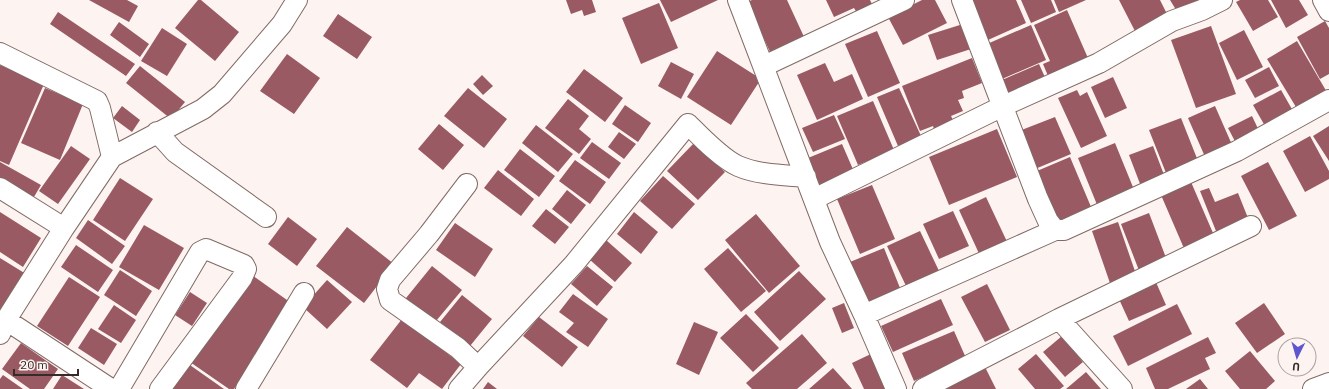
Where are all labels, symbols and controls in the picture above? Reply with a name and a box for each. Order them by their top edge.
north arrow [1277,337,1317,377]
scale bar [14,351,78,377]
text: 20 m [20,357,48,372]
text: U [1292,360,1301,374]

